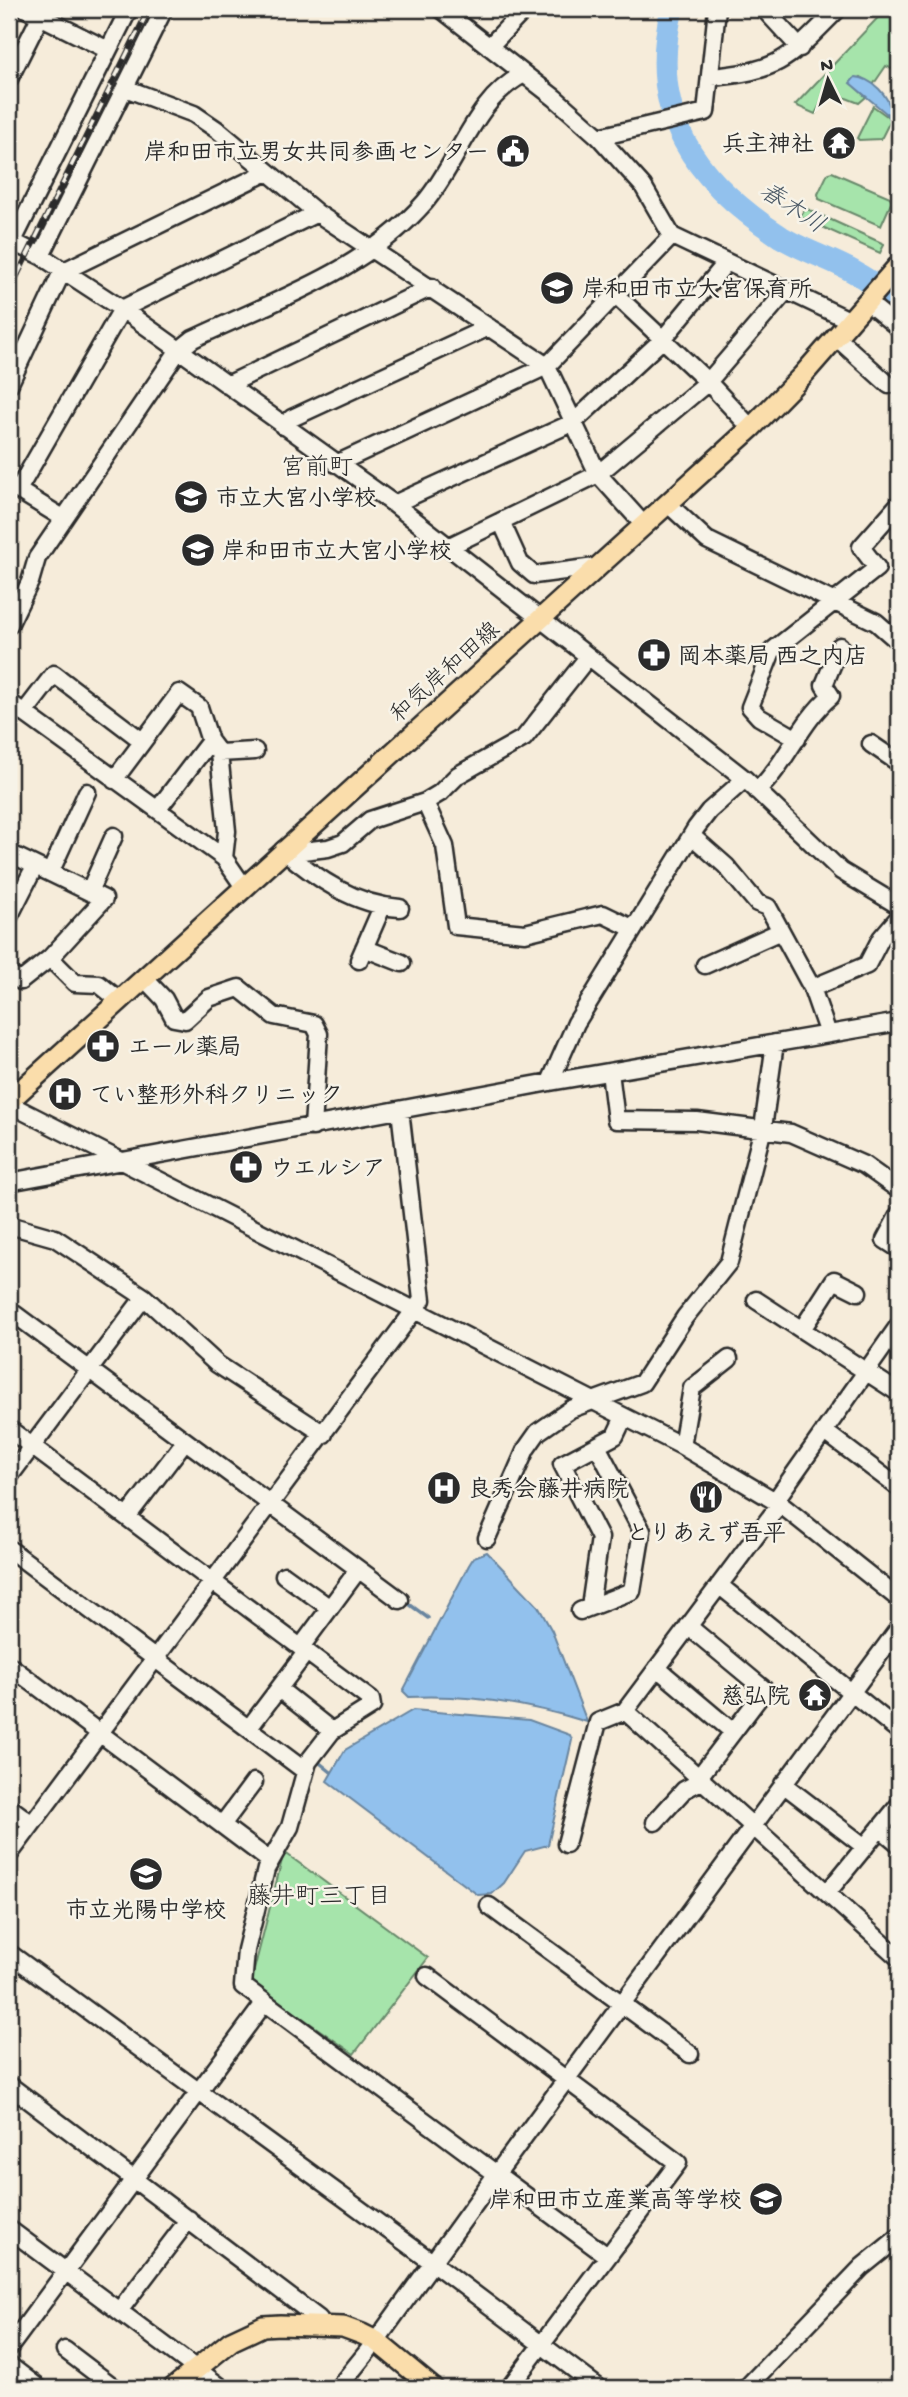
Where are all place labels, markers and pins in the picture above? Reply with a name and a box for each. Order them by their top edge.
temple icon: 兵主神社 [820,124,858,162]
public building icon: 岸和田市立男女共同参画センター [494,132,532,170]
place label: 兵主神社 [722,132,814,160]
place label: 岸和田市立男女共同参画センター [144,139,489,168]
school or university icon: 岸和田市立大宮保育所 [538,269,576,307]
place label: 岸和田市立大宮保育所 [582,276,812,305]
school or university icon: 市立大宮小学校 [172,478,210,516]
place label: 市立大宮小学校 [216,486,377,514]
school or university icon: 岸和田市立大宮小学校 [179,531,217,569]
place label: 岸和田市立大宮小学校 [222,538,452,567]
pharmacy icon: 岡本薬局 西之内店 [635,636,673,674]
place label: 岡本薬局 西之内店 [678,643,867,672]
pharmacy icon: エール薬局 [84,1027,122,1065]
place label: エール薬局 [128,1035,242,1063]
hospital icon: てい整形外科クリニック [46,1075,84,1113]
place label: てい整形外科クリニック [90,1083,343,1111]
pharmacy icon: ウエルシア [227,1148,265,1186]
place label: ウエルシア [270,1157,385,1184]
hospital icon: 良秀会藤井病院 [425,1469,463,1507]
place label: 良秀会藤井病院 [468,1476,629,1505]
restaurant icon: とりあえず吾平 [687,1478,725,1516]
place label: とりあえず吾平 [626,1521,786,1549]
temple icon: 慈弘院 [796,1676,834,1714]
place label: 慈弘院 [721,1684,790,1712]
school or university icon: 市立光陽中学校 [127,1855,165,1893]
place label: 市立光陽中学校 [66,1898,227,1926]
school or university icon: 岸和田市立産業高等学校 [747,2180,785,2218]
place label: 岸和田市立産業高等学校 [489,2187,742,2216]

